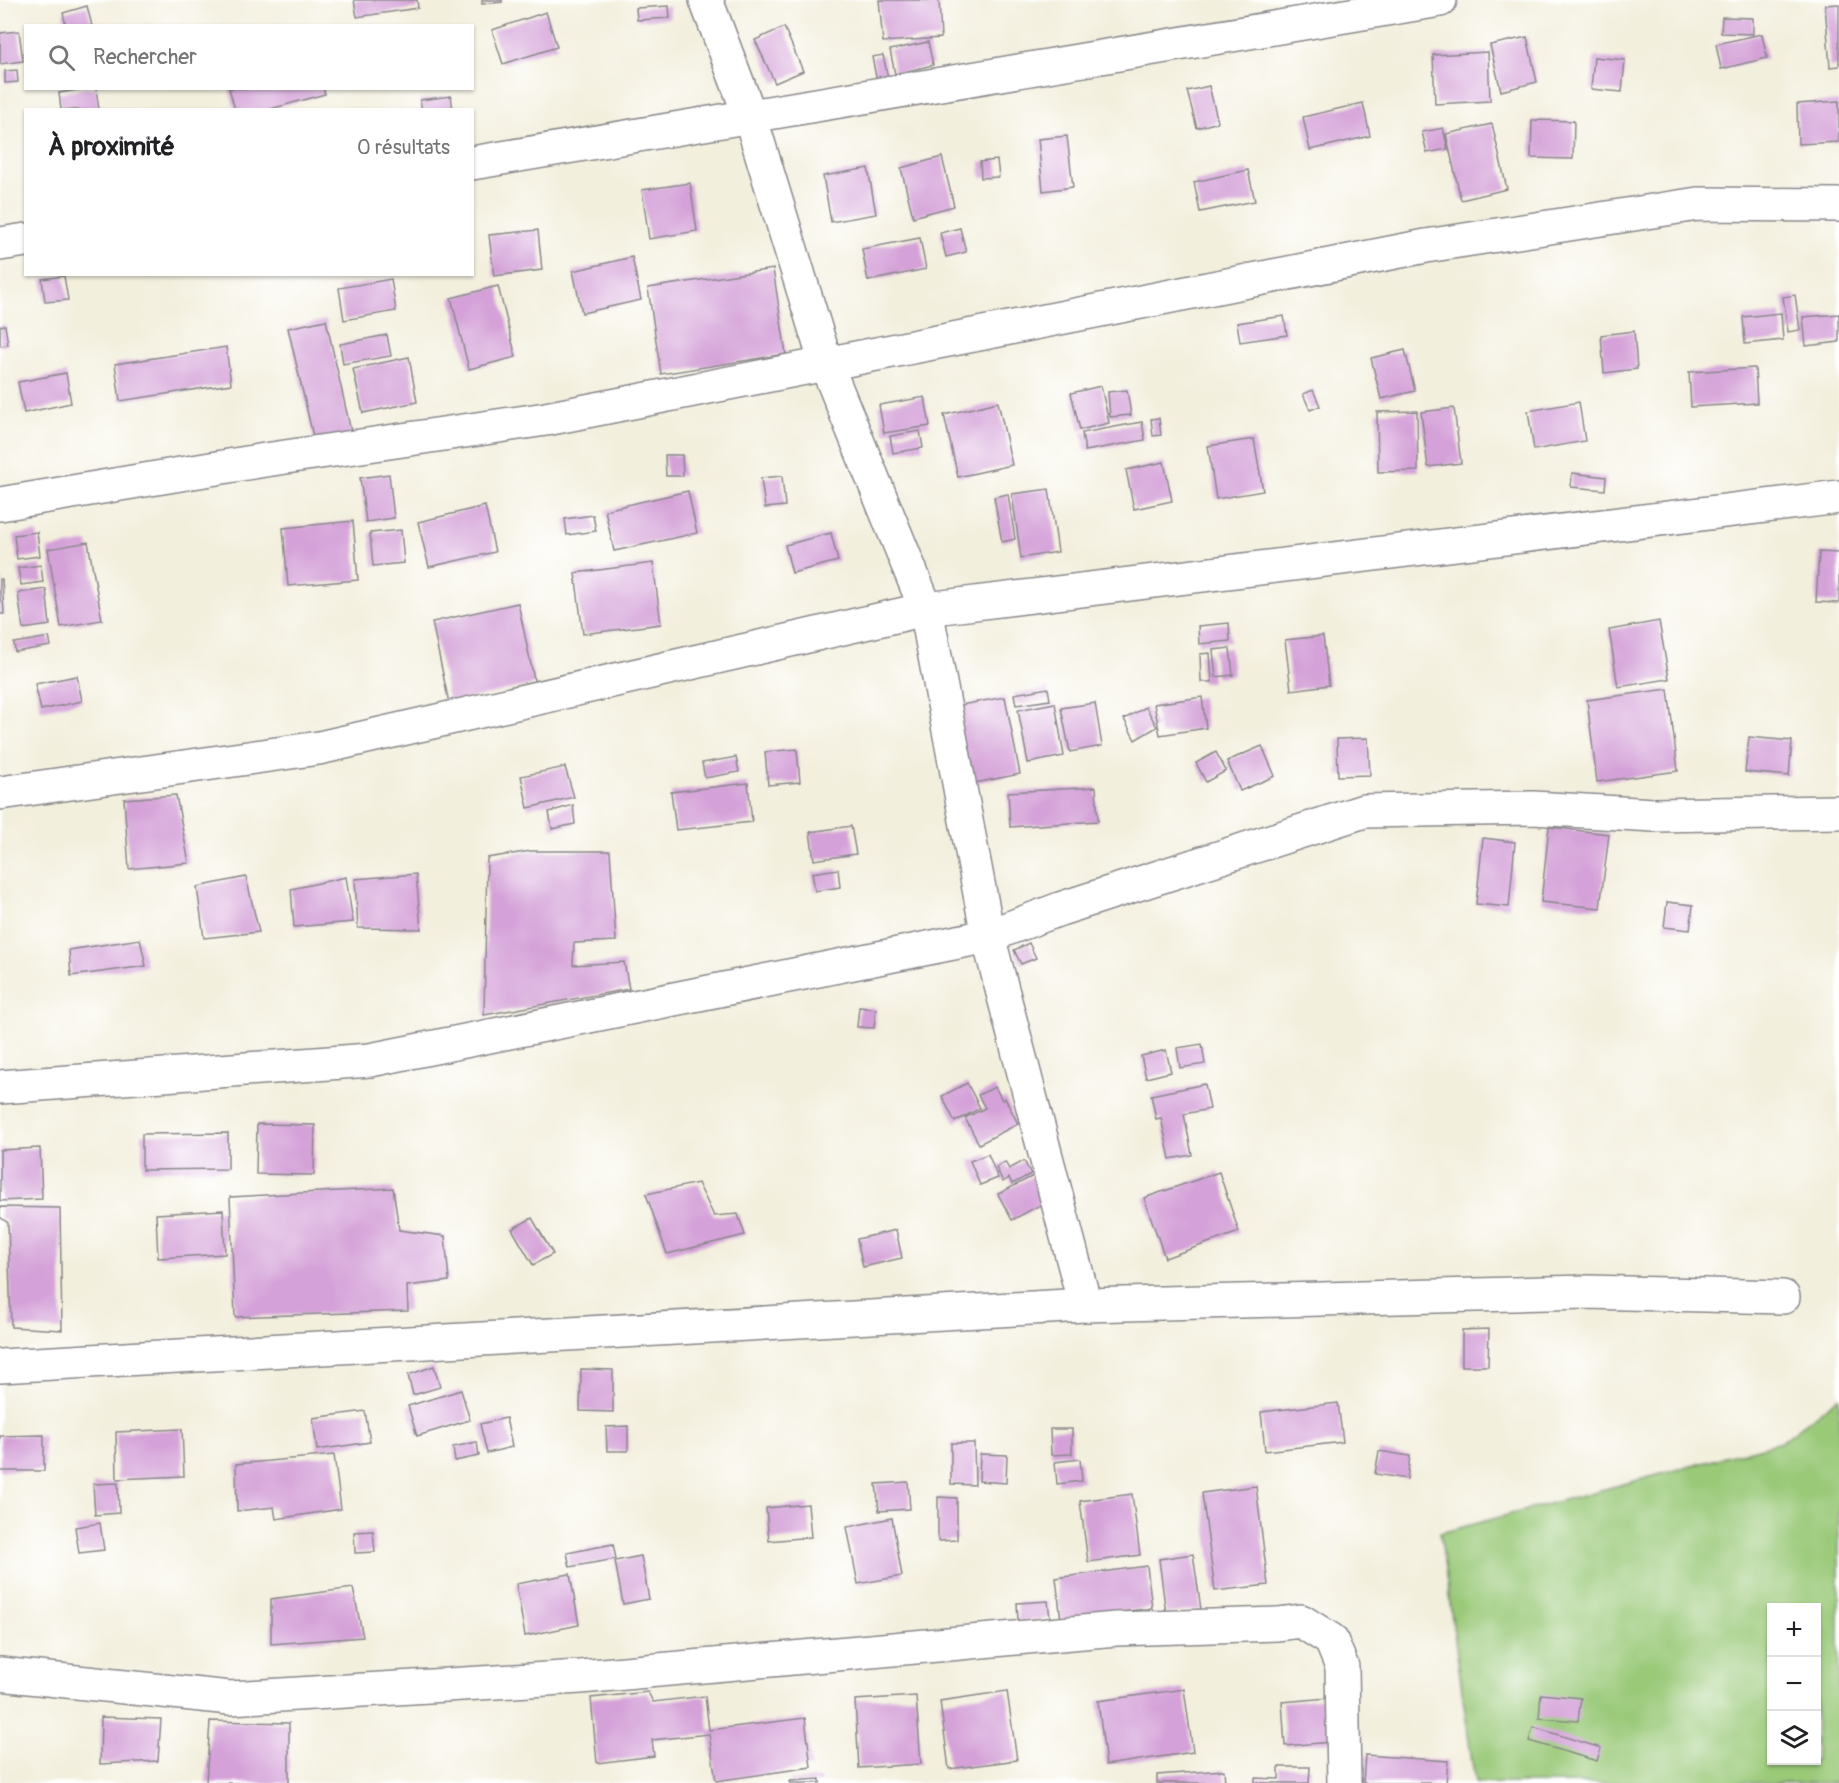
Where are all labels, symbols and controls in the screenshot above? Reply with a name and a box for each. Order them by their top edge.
search box [24,24,474,90]
icon: search [45,41,78,74]
text: Rechercher [93,43,197,71]
text: À proximité [48,131,175,163]
text: 0 résultats [357,135,450,160]
map controls [1767,1603,1821,1765]
button: + [1767,1603,1821,1657]
button: − [1767,1657,1821,1711]
button: layers [1767,1711,1821,1765]

